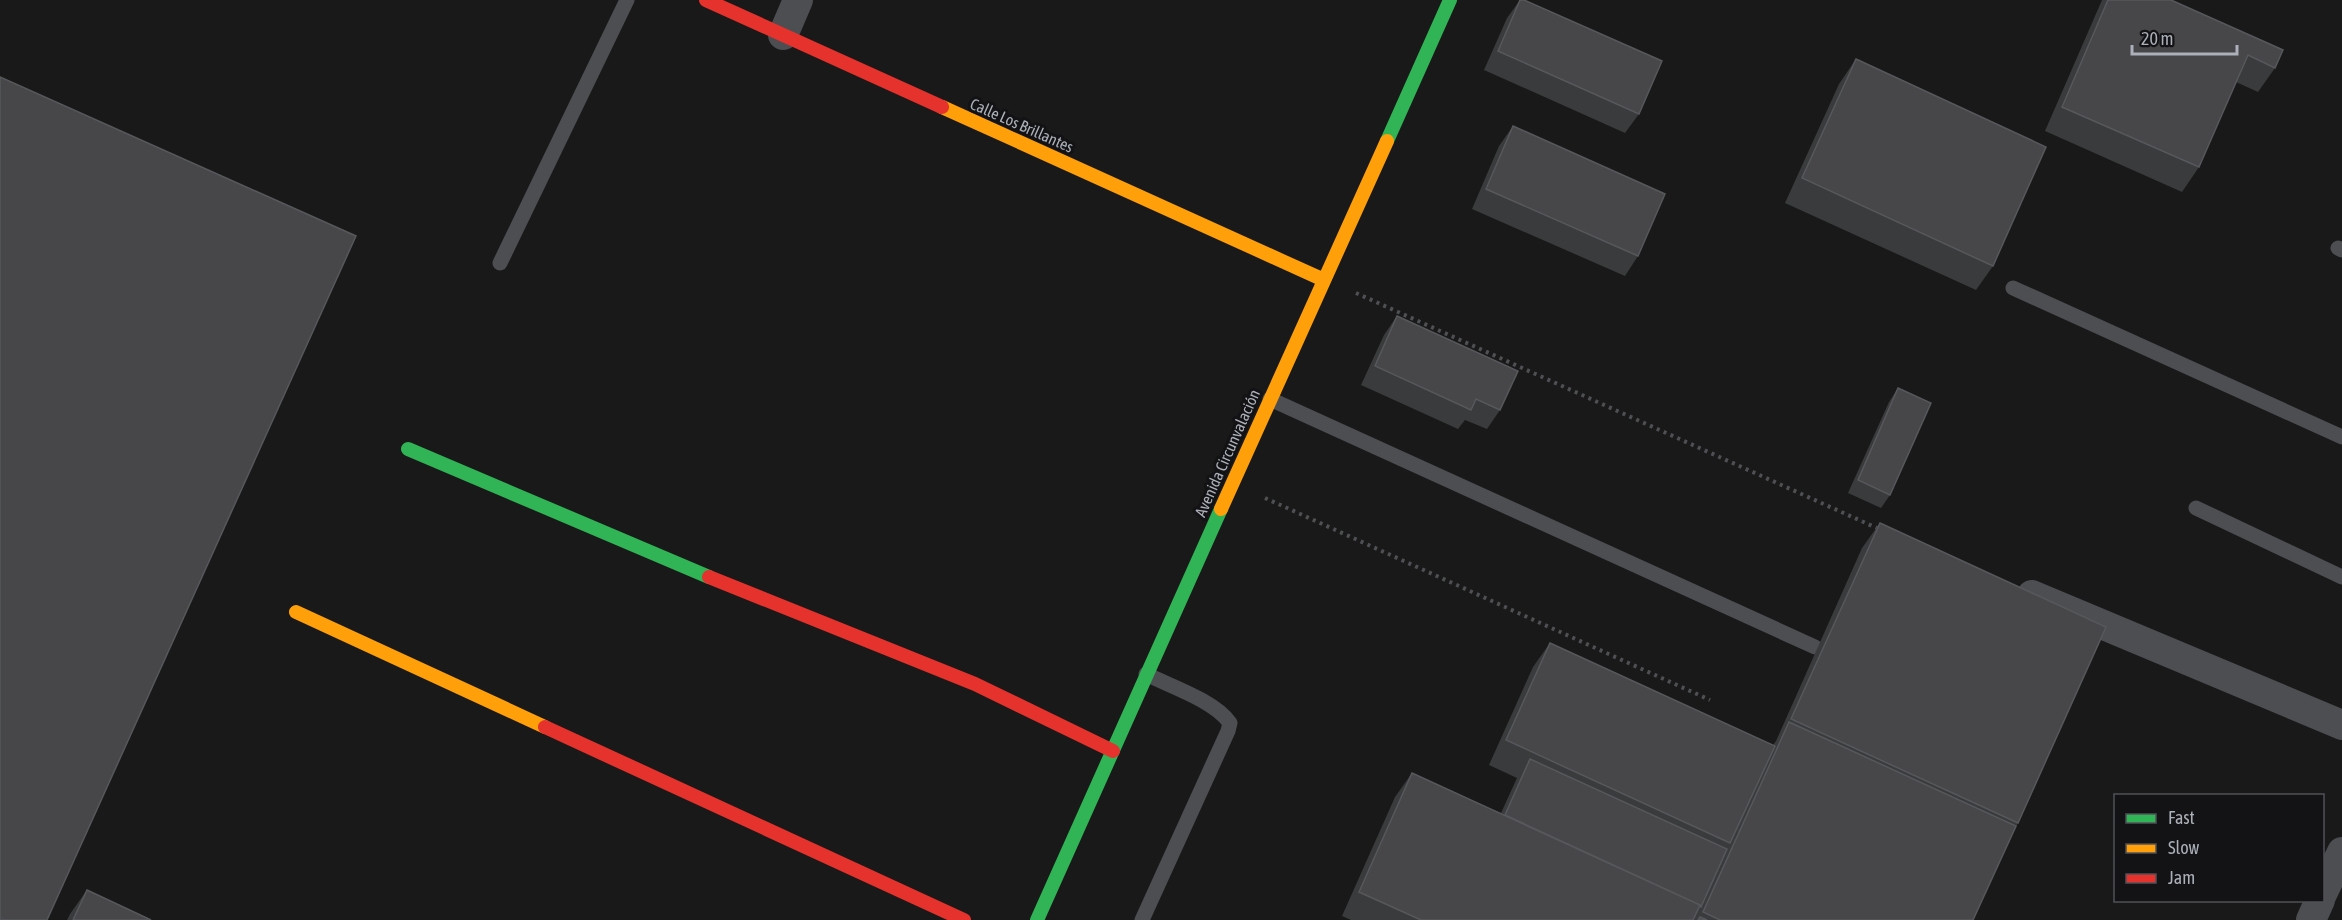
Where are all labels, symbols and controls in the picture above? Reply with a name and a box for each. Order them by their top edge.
scale bar [2132,18,2237,56]
text: 20 m [2141,28,2173,49]
street label: Calle Los Brillantes [968,94,1077,156]
street label: Avenida Circunvalación [1191,386,1263,520]
legend [2114,794,2324,902]
text: Fast [2168,807,2195,828]
text: Slow [2168,837,2199,858]
text: Jam [2168,867,2195,888]

